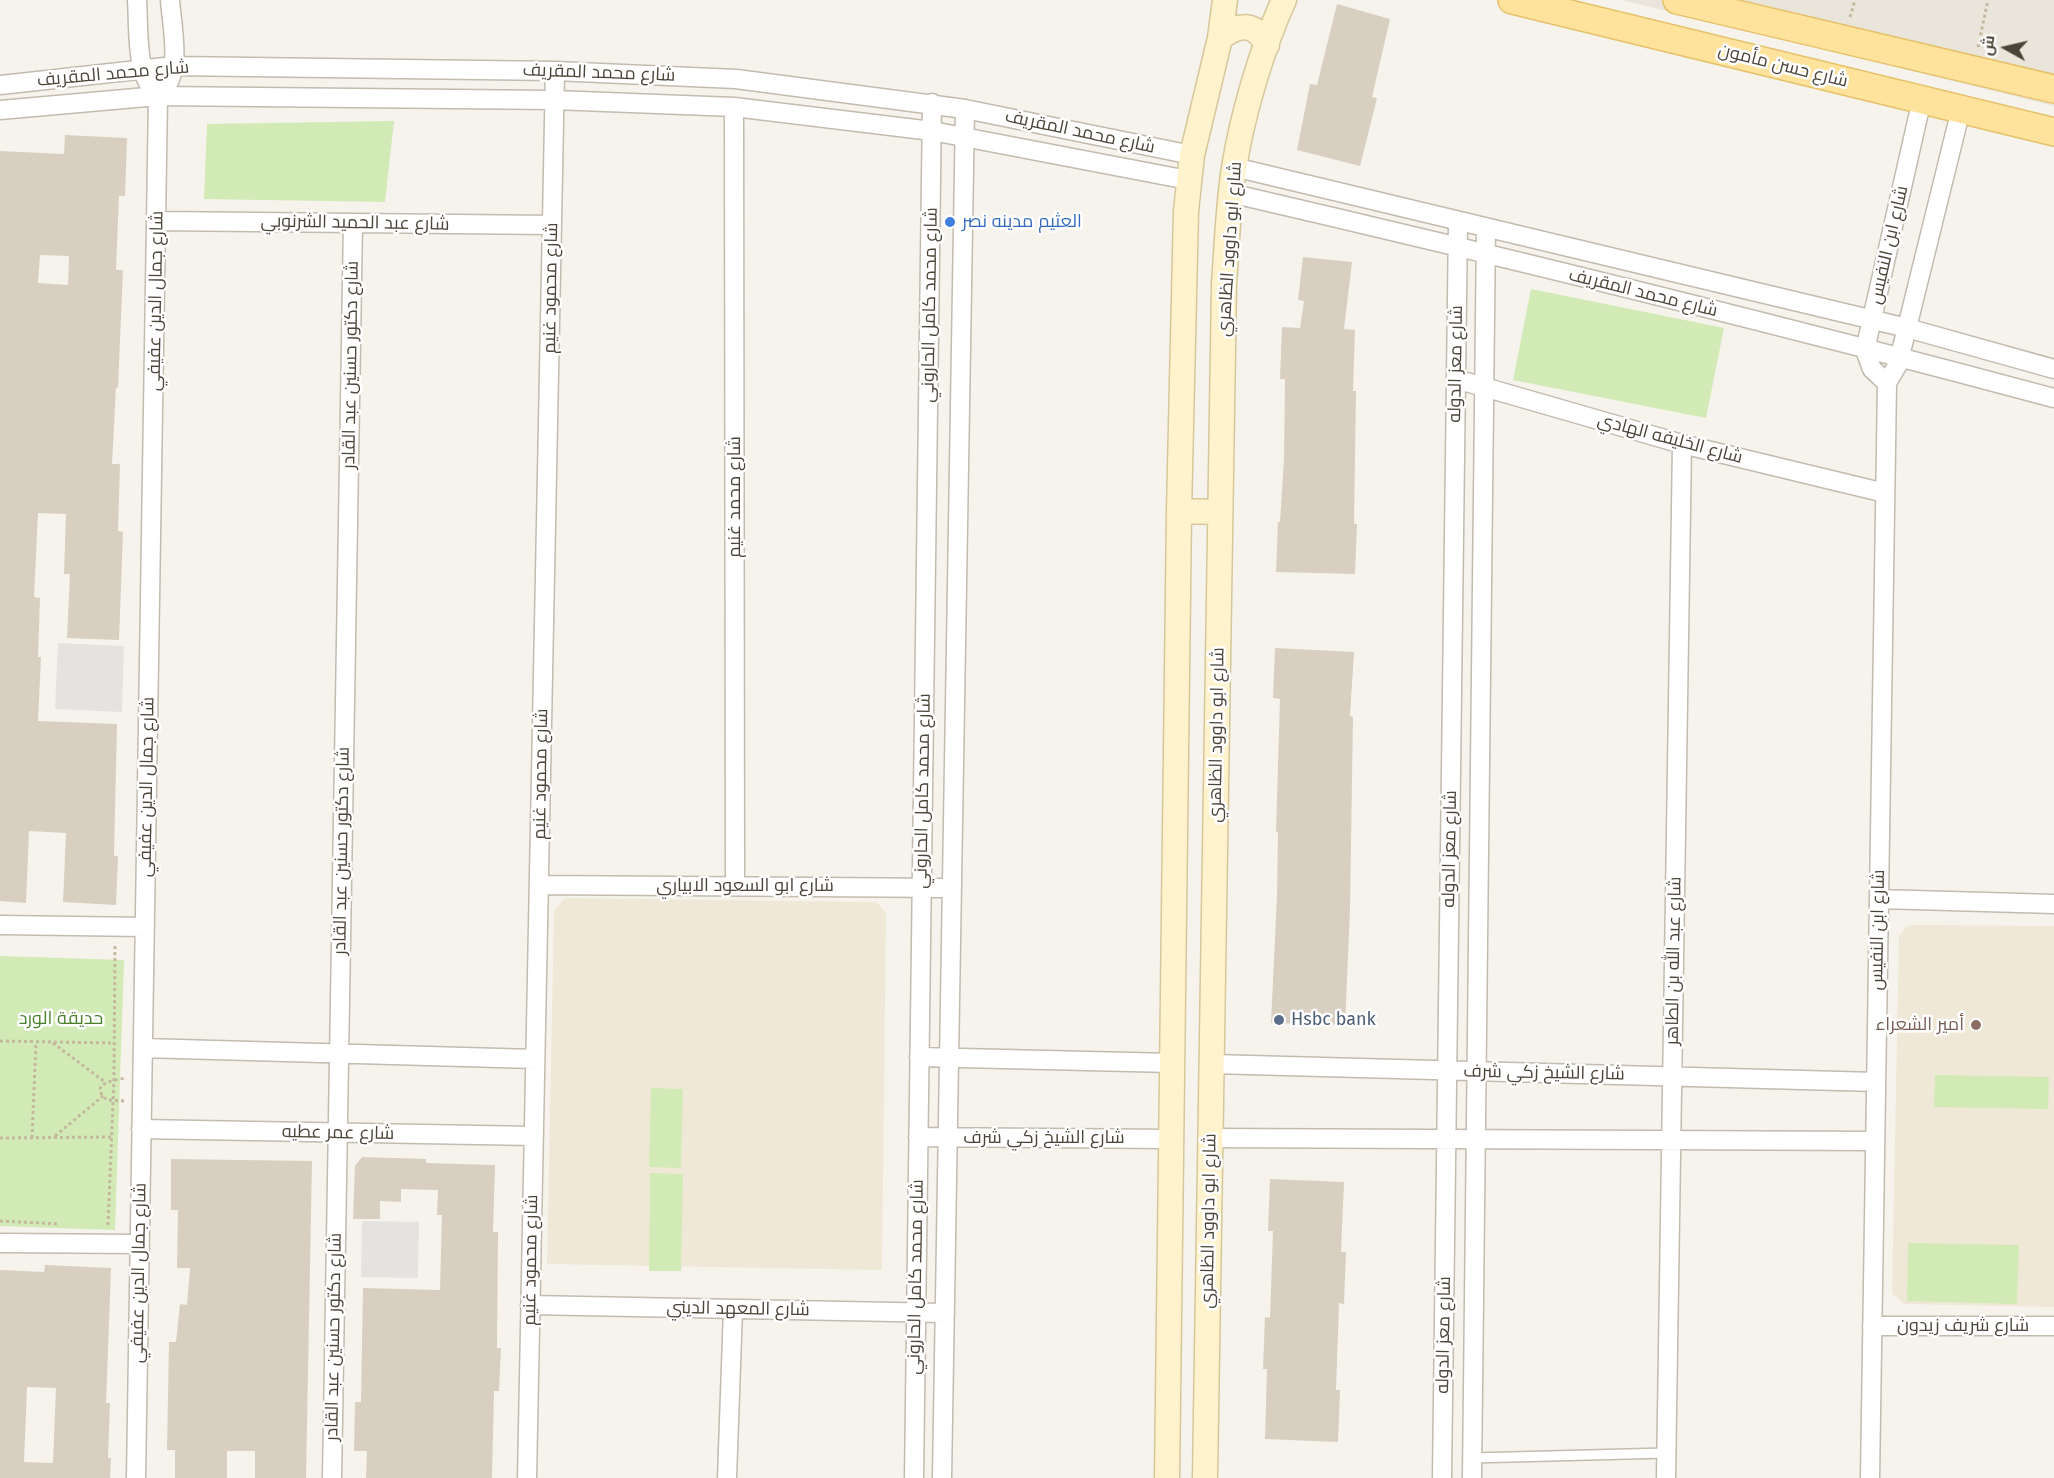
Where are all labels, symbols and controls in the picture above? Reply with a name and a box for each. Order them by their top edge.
north arrow [1976,18,2036,78]
text: ش [1977,34,1999,57]
street label: شارع حسن مأمون [1716,39,1850,93]
street label: شارع محمد المقريف [36,57,190,91]
street label: شارع محمد المقريف [522,60,676,86]
street label: شارع محمد المقريف [1003,106,1157,158]
street label: شارع ابو داوود الظاهري [1213,161,1247,337]
street label: شارع ابن النفيس [1865,184,1913,306]
street label: شارع محمد كامل الحاروني [917,207,943,403]
street label: شارع جمال الدين عفيفي [144,211,168,391]
street label: شارع عبد الحميد الشرنوبي [260,211,450,235]
place label: العثيم مدينه نصر [962,211,1082,233]
marker: العثيم مدينه نصر [943,215,957,229]
street label: شارع محمود غنيم [539,222,563,354]
street label: شارع دكتور حسنين عبد القادر [338,261,364,469]
street label: شارع محمد المقريف [1566,264,1720,322]
street label: شارع معز الدوله [1444,305,1468,423]
street label: شارع الخليفه الهادي [1595,409,1745,469]
street label: شارع محمد غنيم [724,436,746,558]
street label: شارع ابو داوود الظاهري [1205,647,1229,823]
street label: شارع محمد كامل الحاروني [910,693,936,889]
street label: شارع جمال الدين عفيفي [135,697,159,877]
street label: شارع محمود غنيم [529,708,553,840]
street label: شارع دكتور حسنين عبد القادر [329,747,355,955]
street label: شارع معز الدوله [1438,790,1462,908]
street label: شارع ابن النفيس [1866,869,1890,991]
street label: شارع ابو السعود الابياري [656,875,834,897]
street label: شارع عبد الله بن الطاهر [1662,876,1686,1046]
park label: حديقة الورد [19,1008,103,1030]
place label: Hsbc bank [1291,1009,1376,1031]
marker: Hsbc bank [1272,1013,1286,1027]
place label: أمير الشعراء [1875,1014,1964,1036]
marker: أمير الشعراء [1969,1018,1983,1032]
street label: شارع الشيخ زكي شرف [1463,1061,1625,1085]
street label: شارع عمر عطيه [282,1121,394,1145]
street label: شارع الشيخ زكي شرف [963,1127,1125,1149]
street label: شارع ابو داوود الظاهري [1197,1133,1221,1309]
street label: شارع محمد كامل الحاروني [903,1179,929,1375]
street label: شارع جمال الدين عفيفي [127,1183,151,1363]
street label: شارع محمود غنيم [519,1194,543,1326]
street label: شارع دكتور حسنين عبد القادر [321,1233,347,1441]
street label: شارع معز الدوله [1432,1276,1456,1394]
street label: شارع المعهد الديني [666,1297,810,1321]
street label: شارع شريف زيدون [1897,1315,2029,1337]

